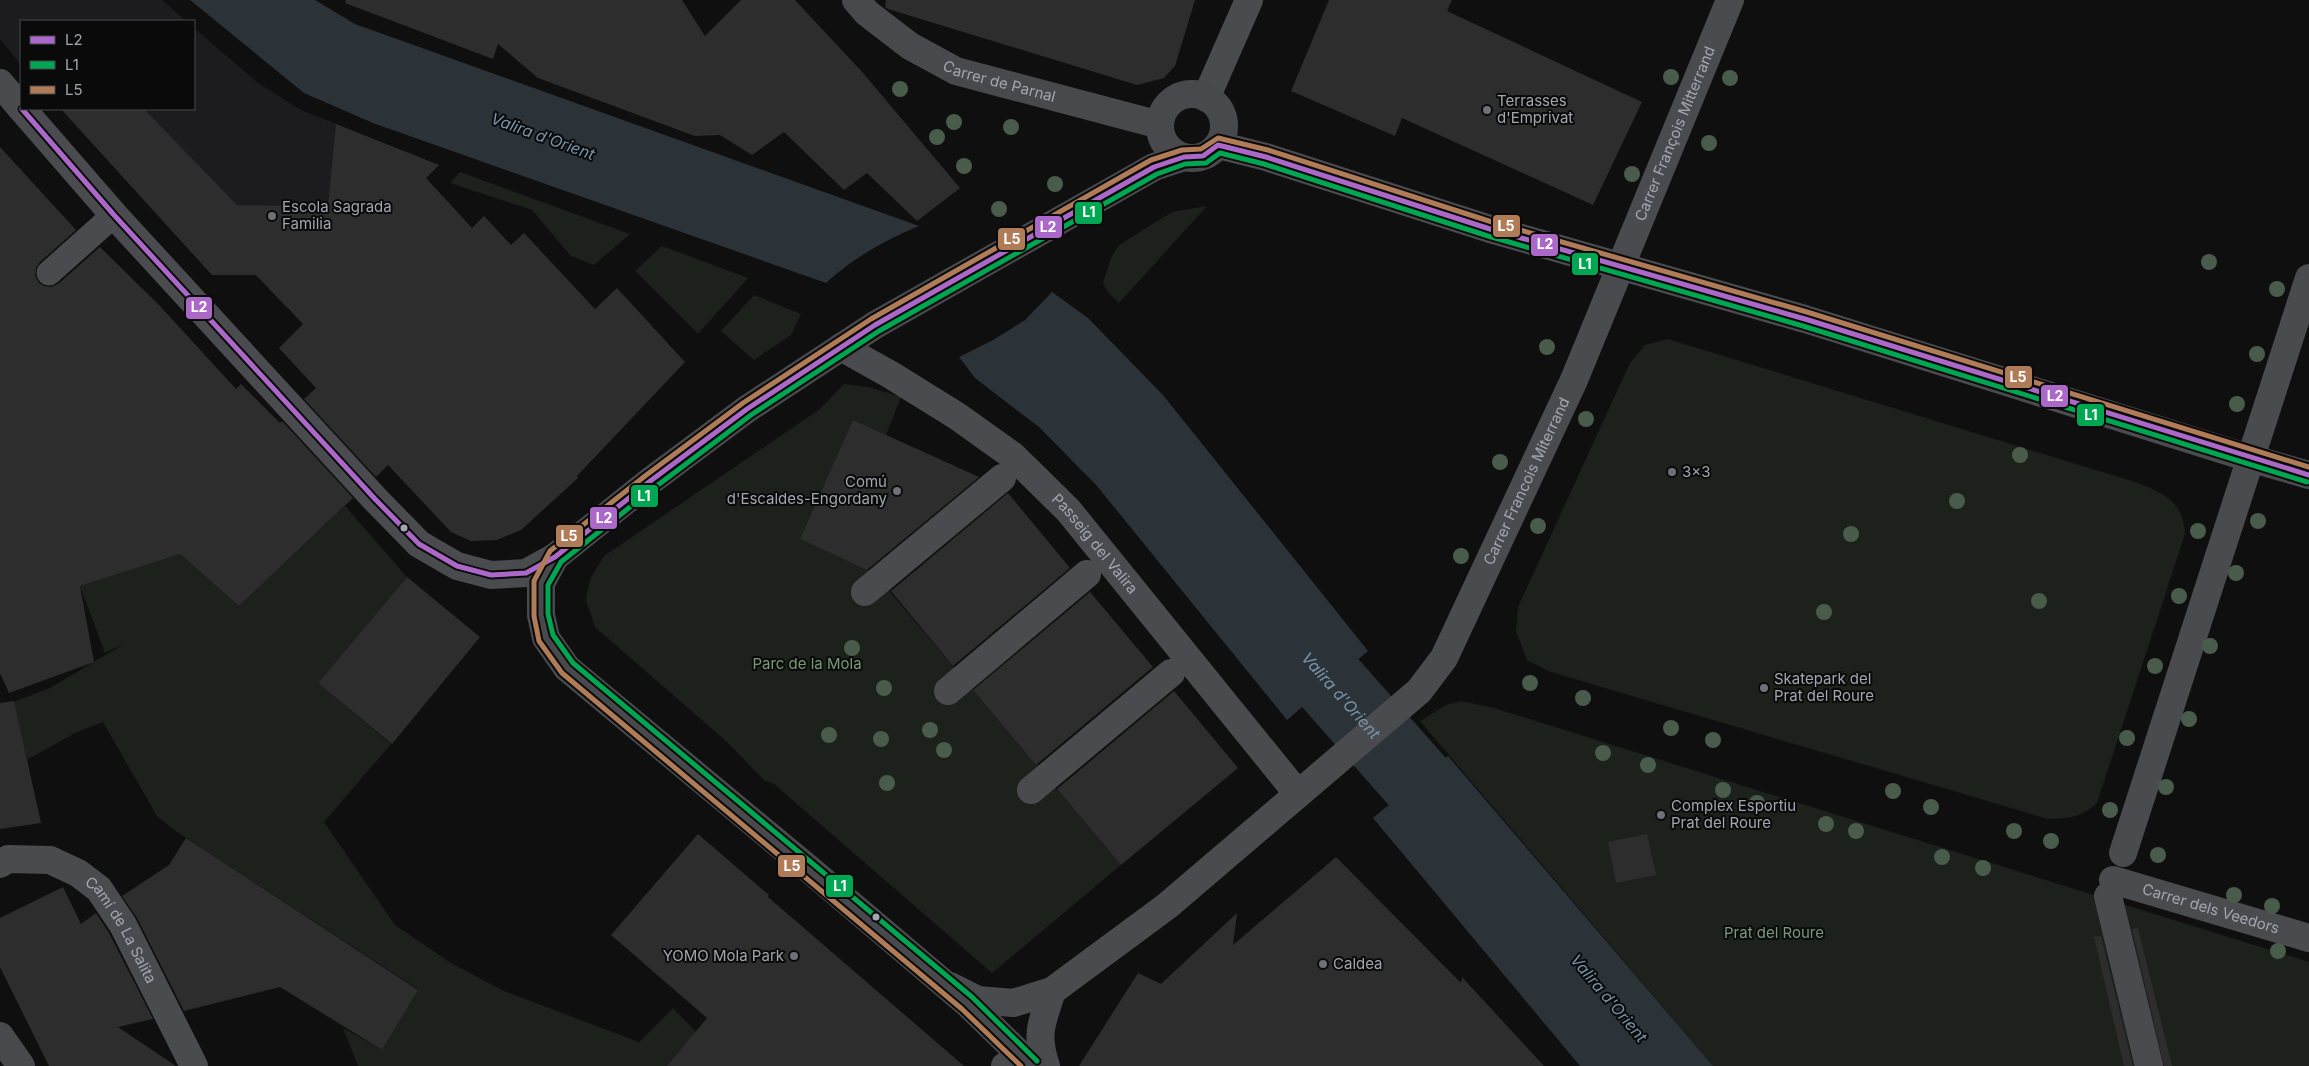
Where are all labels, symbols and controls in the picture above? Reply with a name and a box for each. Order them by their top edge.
legend [20,20,195,110]
text: L2 [65,30,83,49]
street label: Carrer François Mitterrand [1630,43,1719,224]
text: L1 [65,55,79,74]
street label: Carrer de Parnal [940,56,1058,106]
text: L5 [65,80,83,99]
place label: Terrasses d'Emprivat [1497,91,1573,127]
marker: Terrasses d'Emprivat [1481,104,1493,116]
water label: Valira d'Orient [488,108,598,164]
place label: Escola Sagrada Familia [282,197,392,233]
line badge: L1 [1074,201,1103,225]
text: L1 [1082,203,1096,220]
marker: Escola Sagrada Familia [266,210,278,222]
line badge: L5 [1492,214,1521,238]
line badge: L2 [1034,215,1063,239]
text: L5 [1498,217,1514,234]
text: L2 [1040,218,1057,235]
line badge: L5 [997,227,1026,251]
text: L5 [1004,230,1020,247]
line badge: L2 [1530,233,1559,257]
text: L2 [1537,235,1554,252]
line badge: L1 [1571,252,1599,276]
text: L1 [1578,255,1592,272]
line badge: L2 [185,296,213,320]
text: L2 [191,298,208,315]
line badge: L5 [2004,365,2033,389]
text: L5 [2010,368,2026,385]
line badge: L2 [2040,384,2069,408]
text: L2 [2047,387,2064,404]
street label: Carrer Francois Miterrand [1479,394,1574,568]
line badge: L1 [2076,403,2105,427]
text: L1 [2084,406,2098,423]
place label: 3x3 [1682,462,1710,481]
marker: 3x3 [1666,466,1678,478]
place label: Comú d'Escaldes-Engordany [727,472,888,508]
line badge: L1 [630,484,659,508]
marker: Comú d'Escaldes-Engordany [891,485,903,497]
text: L1 [637,487,651,504]
street label: Passeig del Valira [1048,489,1142,598]
line badge: L2 [589,506,618,530]
text: L2 [596,509,613,526]
unlabelled marker [399,523,409,533]
line badge: L5 [555,524,584,548]
text: L5 [561,527,577,544]
water label: Valira d'Orient [1298,648,1385,743]
park label: Parc de la Mola [752,654,862,673]
place label: Skatepark del Prat del Roure [1774,669,1874,705]
marker: Skatepark del Prat del Roure [1758,682,1770,694]
place label: Complex Esportiu Prat del Roure [1671,796,1796,832]
marker: Complex Esportiu Prat del Roure [1655,809,1667,821]
line badge: L5 [777,854,806,878]
text: L5 [784,857,800,874]
street label: Camí de La Salita [82,872,161,986]
line badge: L1 [825,874,854,898]
text: L1 [833,877,847,894]
street label: Carrer dels Veedors [2140,879,2282,938]
unlabelled marker [871,912,881,922]
park label: Prat del Roure [1724,923,1824,942]
place label: YOMO Mola Park [663,946,785,965]
marker: YOMO Mola Park [788,950,800,962]
water label: Valira d'Orient [1566,950,1652,1047]
place label: Caldea [1333,954,1383,973]
marker: Caldea [1317,958,1329,970]

